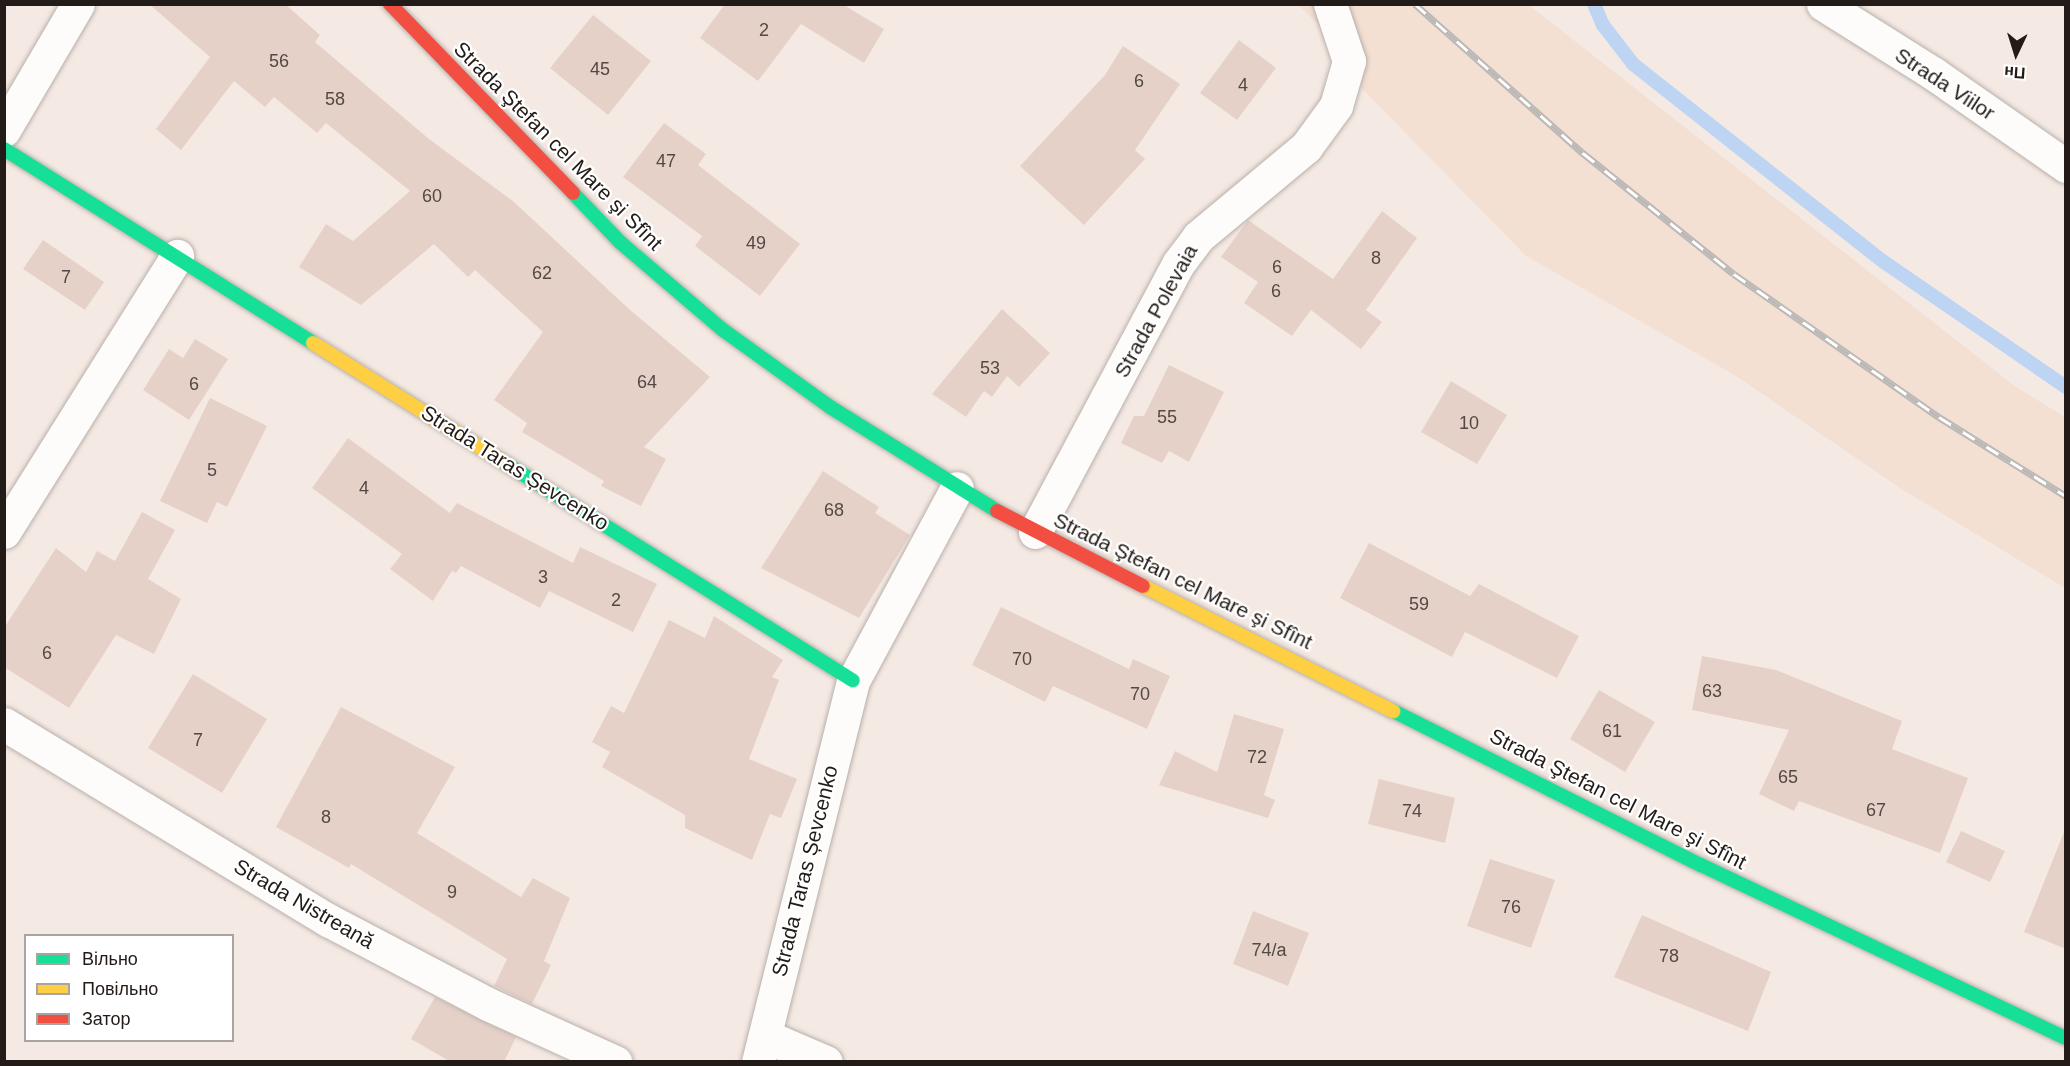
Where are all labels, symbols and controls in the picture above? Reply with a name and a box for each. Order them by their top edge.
house number: 2 [759,19,769,41]
north arrow [1986,24,2046,84]
street label: Strada Ştefan cel Mare şi Sfînt [448,36,668,256]
street label: Strada Viilor [1890,42,2000,126]
house number: 56 [269,50,289,72]
house number: 45 [590,58,610,80]
text: Пн [2004,63,2026,82]
house number: 6 [1134,70,1144,92]
house number: 4 [1238,74,1248,96]
house number: 58 [325,88,345,110]
house number: 47 [656,150,676,172]
house number: 60 [422,185,442,207]
house number: 49 [746,232,766,254]
street label: Strada Polevaia [1109,240,1203,382]
house number: 8 [1371,247,1381,269]
house number: 6 [1272,256,1282,278]
house number: 62 [532,262,552,284]
house number: 7 [61,266,71,288]
house number: 6 [1271,280,1281,302]
house number: 53 [980,357,1000,379]
house number: 64 [637,371,657,393]
house number: 6 [189,373,199,395]
street label: Strada Taras Șevcenko [416,400,614,536]
house number: 55 [1157,406,1177,428]
house number: 10 [1459,412,1479,434]
house number: 5 [207,459,217,481]
house number: 4 [359,477,369,499]
house number: 68 [824,499,844,521]
street label: Strada Ştefan cel Mare şi Sfînt [1049,507,1317,655]
house number: 3 [538,566,548,588]
house number: 2 [611,589,621,611]
house number: 59 [1409,593,1429,615]
house number: 6 [42,642,52,664]
house number: 70 [1012,648,1032,670]
house number: 63 [1702,680,1722,702]
house number: 70 [1130,683,1150,705]
house number: 61 [1602,720,1622,742]
street label: Strada Ştefan cel Mare şi Sfînt [1485,723,1751,875]
house number: 7 [193,729,203,751]
house number: 72 [1247,746,1267,768]
street label: Strada Taras Șevcenko [767,763,843,979]
house number: 65 [1778,766,1798,788]
house number: 67 [1866,799,1886,821]
house number: 74 [1402,800,1422,822]
house number: 8 [321,806,331,828]
street label: Strada Nistreană [229,854,379,954]
house number: 9 [447,881,457,903]
house number: 76 [1501,896,1521,918]
legend [24,934,234,1042]
house number: 74/a [1251,939,1287,961]
house number: 78 [1659,945,1679,967]
text: Вільно [82,949,138,969]
text: Повільно [82,979,158,999]
text: Затор [82,1009,131,1029]

